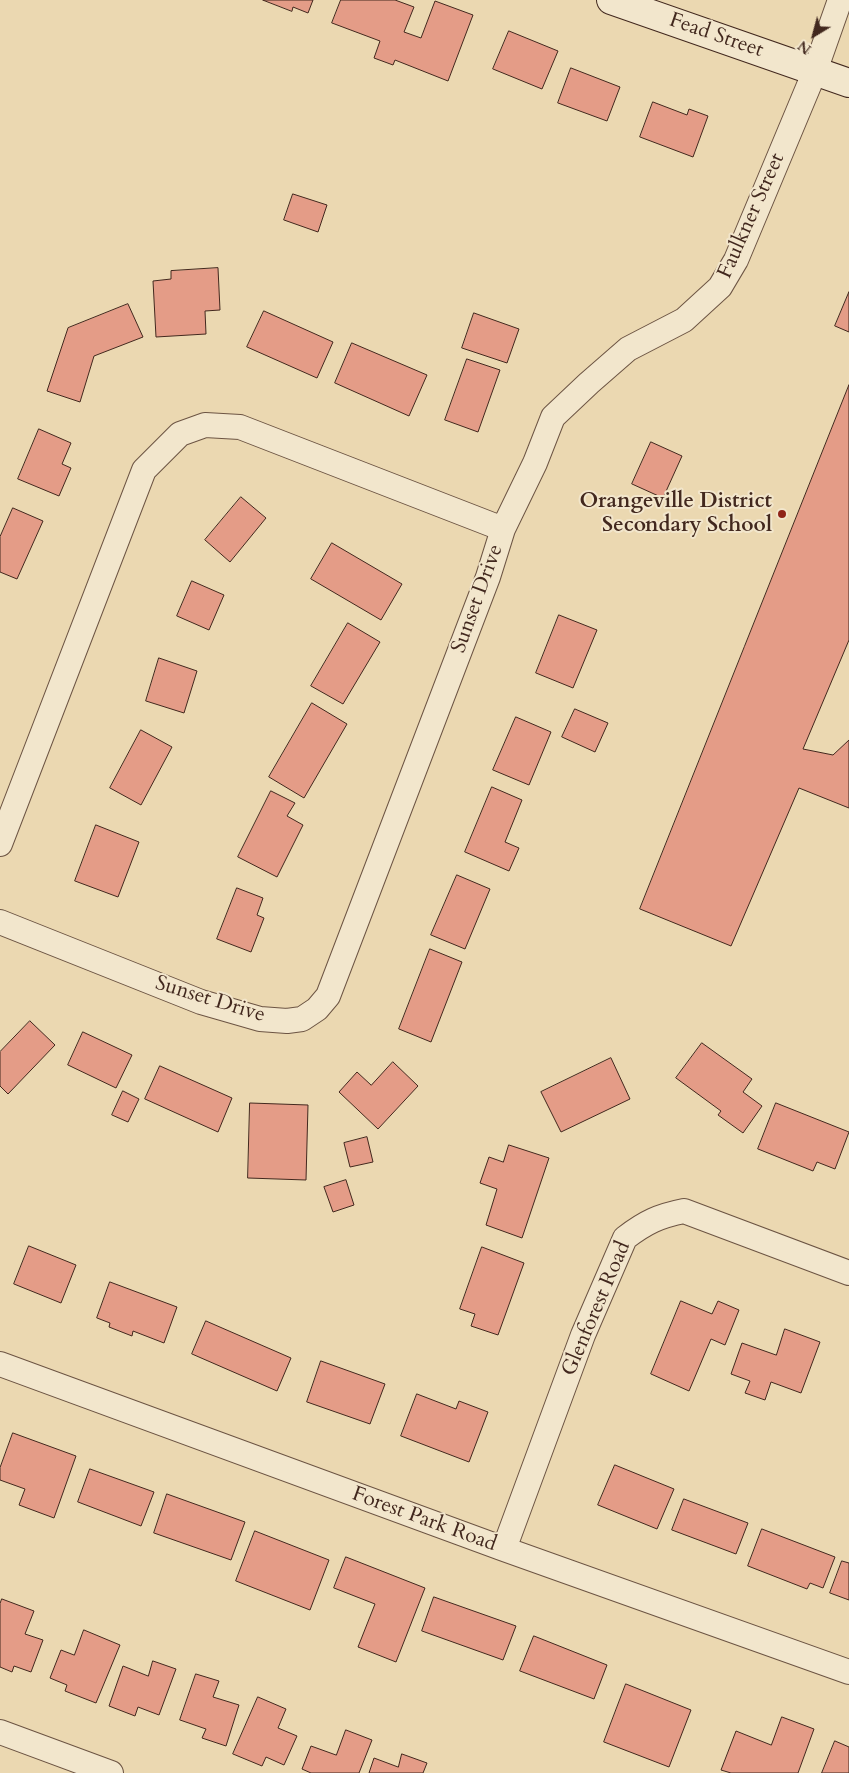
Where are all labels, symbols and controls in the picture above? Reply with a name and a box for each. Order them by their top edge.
street label: Fead Street [666,8,766,64]
north arrow [789,10,839,60]
text: N [794,36,815,59]
street label: Faulkner Street [713,149,791,283]
place label: Orangeville District Secondary School [579,489,772,539]
marker: Orangeville District Secondary School [776,508,788,520]
street label: Sunset Drive [447,541,509,657]
street label: Sunset Drive [152,971,268,1029]
street label: Glenforest Road [557,1238,637,1380]
street label: Forest Park Road [348,1482,500,1558]

